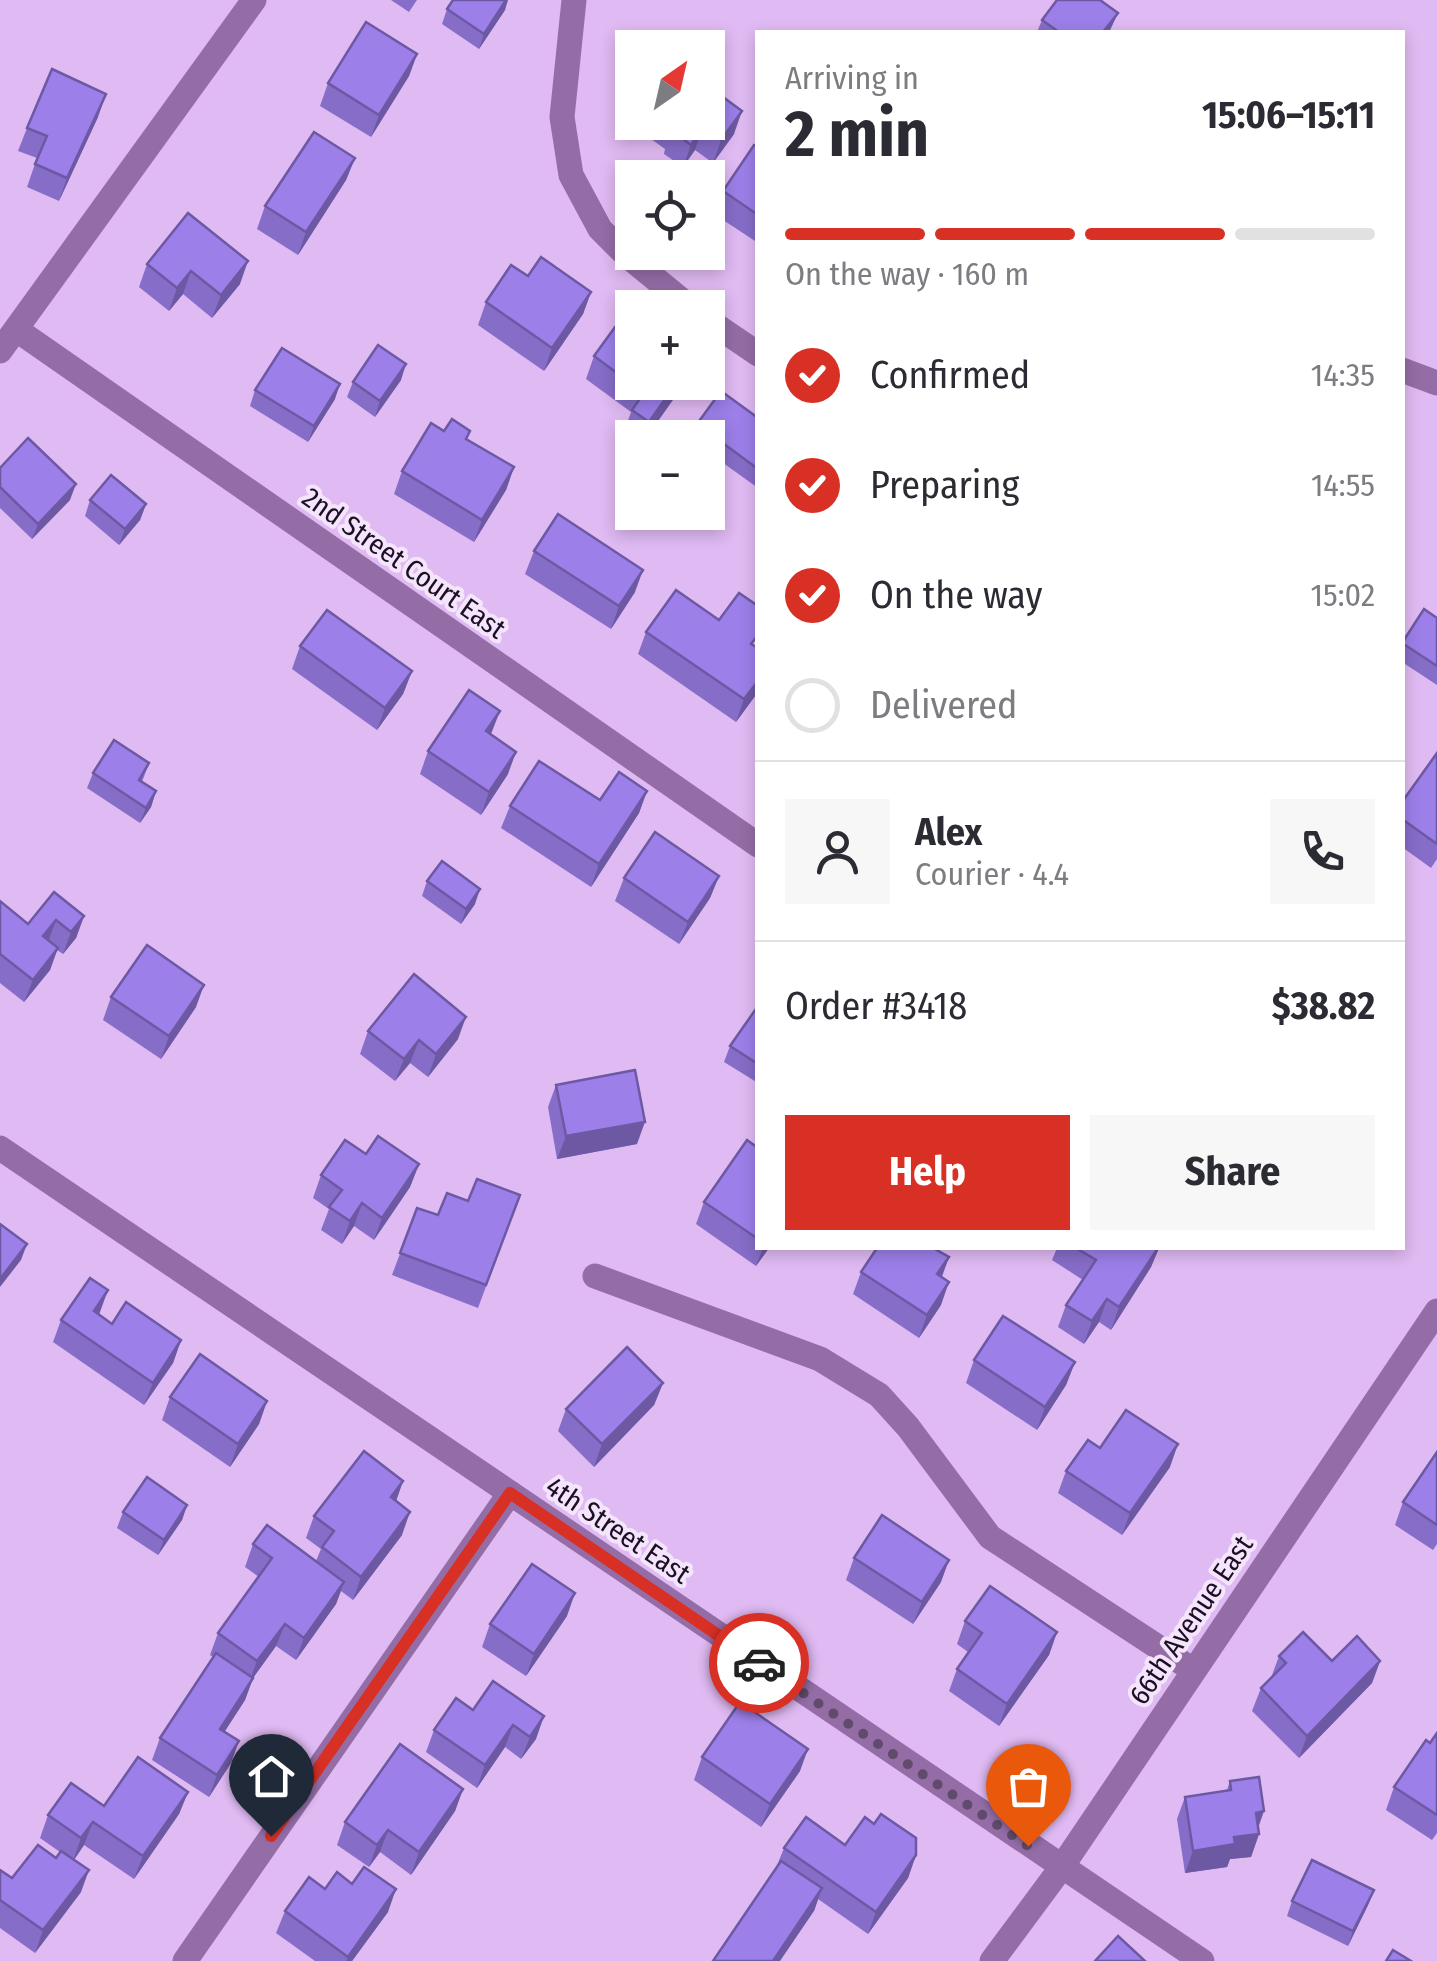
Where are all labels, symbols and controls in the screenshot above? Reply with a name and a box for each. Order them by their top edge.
north arrow [615,30,725,140]
map controls [615,30,725,530]
text: Arriving in [785,59,919,97]
text: 15:06–15:11 [1202,92,1375,138]
text: 2 min [785,95,929,173]
button: locate [615,160,725,270]
text: On the way · 160 m [785,255,1029,293]
button: + [615,290,725,400]
icon: check [785,348,840,403]
text: Confirmed [870,352,1030,398]
text: 14:35 [1311,356,1375,394]
button: − [615,420,725,530]
icon: check [785,458,840,513]
text: Preparing [870,462,1019,508]
text: 14:55 [1311,466,1375,504]
street label: 2nd Street Court East [296,481,512,646]
icon: check [785,568,840,623]
text: On the way [870,572,1042,618]
text: 15:02 [1311,576,1375,614]
text: Delivered [870,682,1017,728]
button: person [785,799,890,904]
button: phone [1270,799,1375,904]
text: Alex [915,809,982,855]
text: Courier · 4.4 [915,855,1069,893]
text: Order #3418 [785,983,967,1029]
text: $38.82 [1272,983,1375,1029]
button: Help [785,1115,1070,1230]
button: Share [1090,1115,1375,1230]
street label: 4th Street East [540,1470,697,1591]
street label: 66th Avenue East [1122,1529,1260,1711]
courier [709,1613,809,1713]
icon: car [732,1636,787,1691]
pin [229,1734,314,1837]
pin [986,1744,1071,1847]
icon: home [244,1749,299,1804]
icon: bag [1001,1759,1056,1814]

